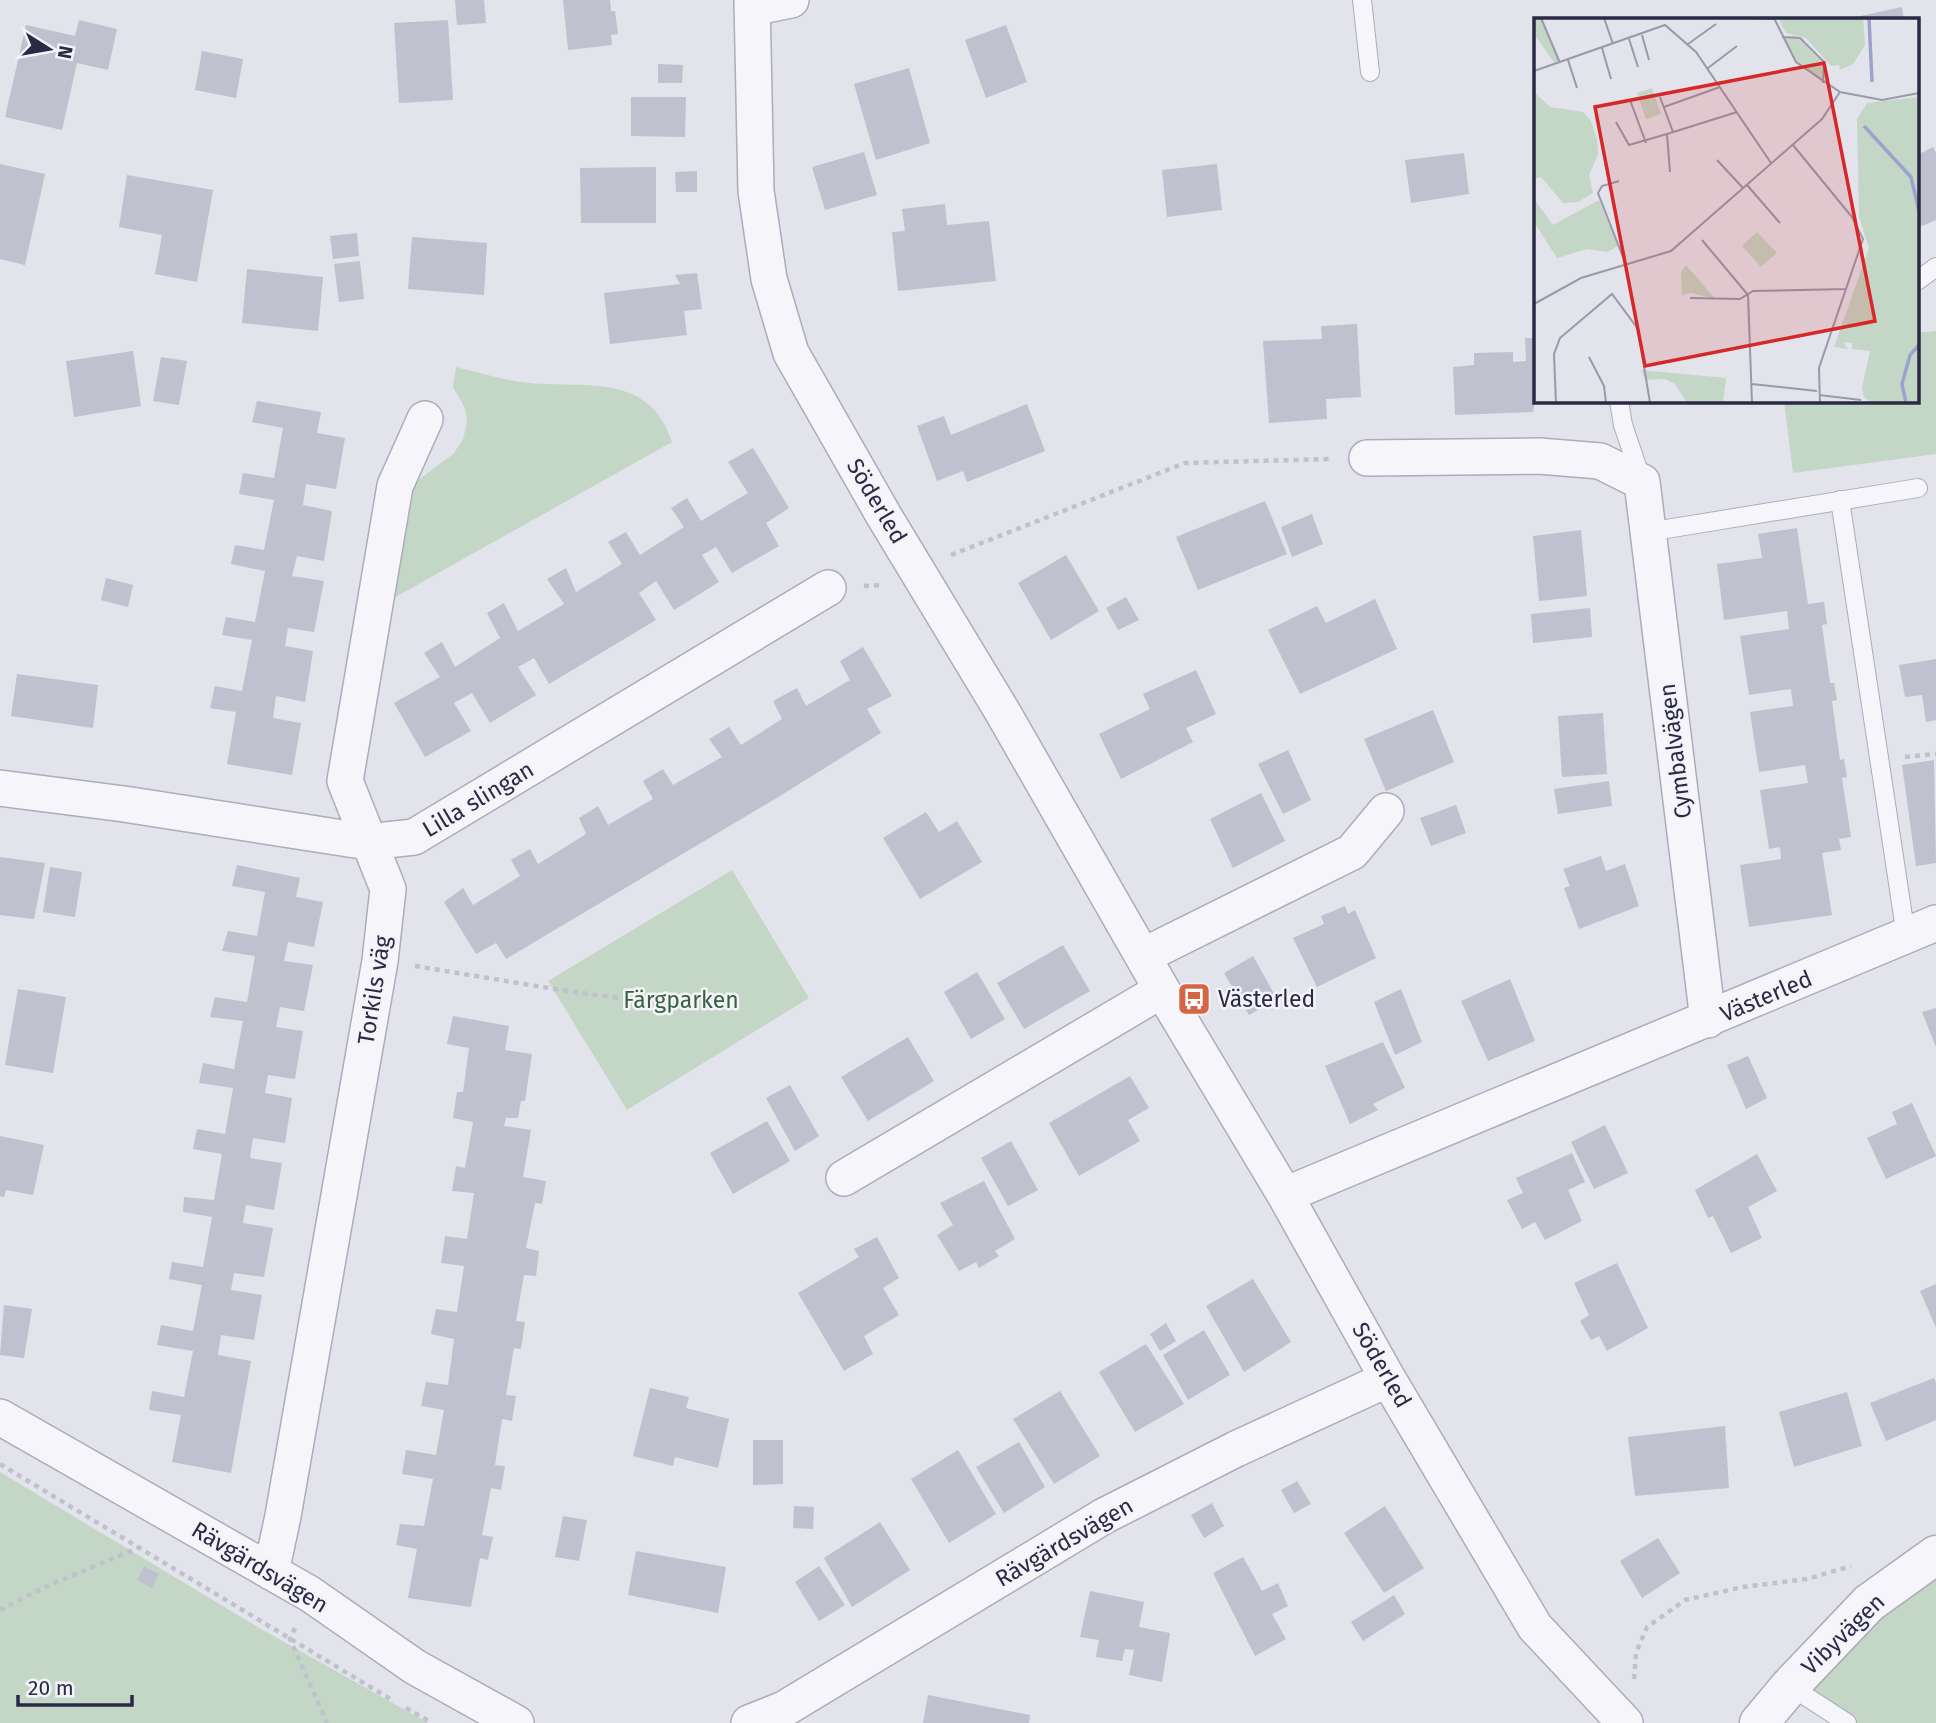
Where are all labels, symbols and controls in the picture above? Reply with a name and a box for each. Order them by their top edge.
north arrow [14,14,84,84]
inset map [1534,18,1918,402]
text: N [53,44,78,61]
street label: Söderled [841,453,913,549]
street label: Cymbalvägen [1653,682,1697,820]
street label: Lilla slingan [417,755,539,843]
street label: Torkils väg [352,933,396,1046]
street label: Västerled [1716,964,1816,1028]
bus stop icon: Västerled [1175,980,1213,1018]
place label: Västerled [1218,985,1315,1013]
park label: Färgparken [623,986,739,1014]
street label: Söderled [1346,1317,1418,1413]
street label: Rävgärdsvägen [990,1491,1138,1593]
street label: Rävgärdsvägen [187,1515,333,1619]
street label: Vibyvägen [1796,1587,1890,1681]
scale bar [18,1664,131,1708]
text: 20 m [28,1675,74,1701]

